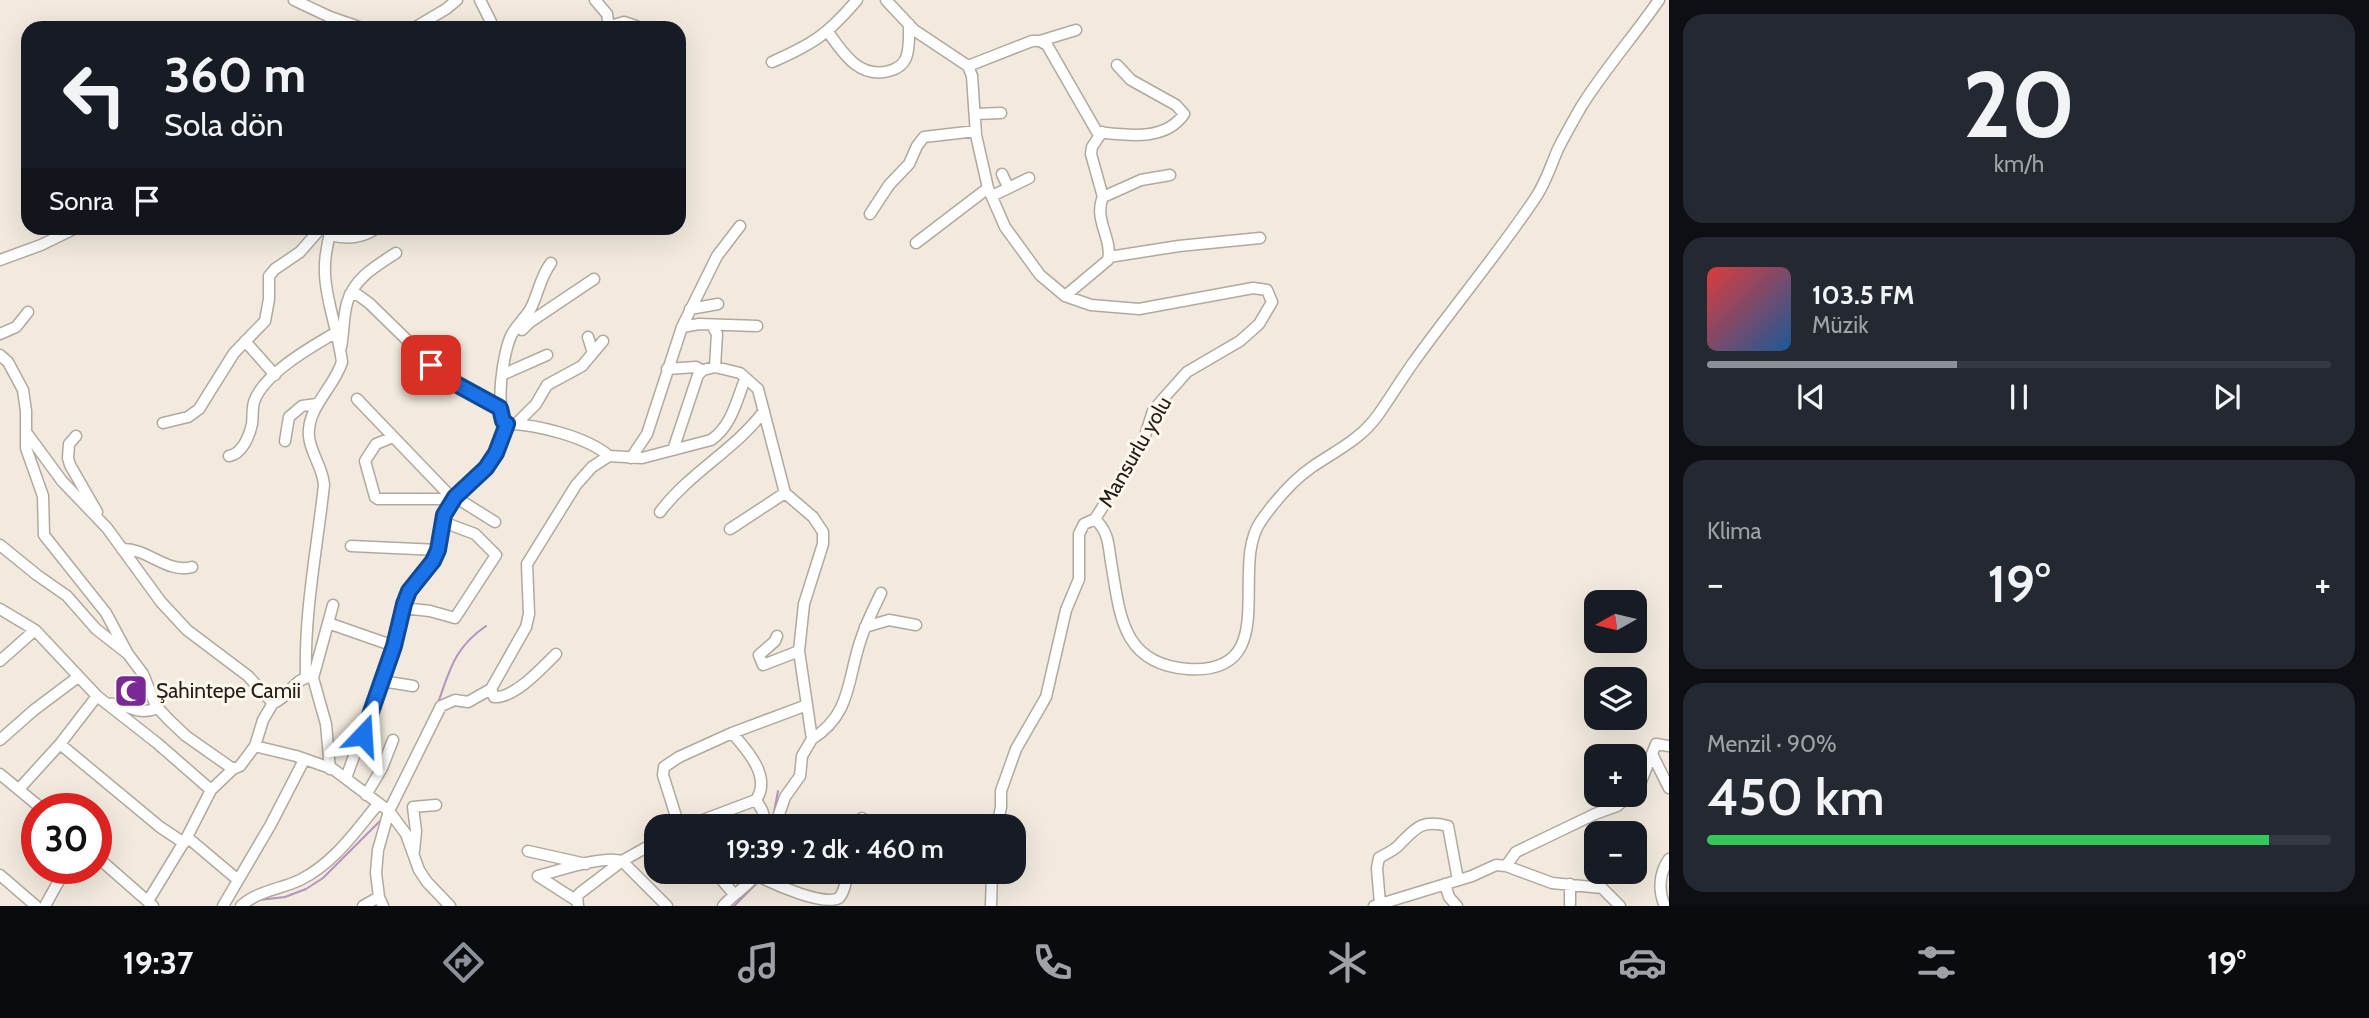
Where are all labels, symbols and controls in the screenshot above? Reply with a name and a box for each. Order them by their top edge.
text: 360 m [164,45,306,104]
icon: left [49,49,140,140]
text: 20 [1963,49,2075,160]
text: Sola dön [164,105,284,144]
text: km/h [1994,150,2044,178]
icon: arrive [128,182,166,220]
text: Sonra [49,185,114,217]
text: 103.5 FM [1812,279,1914,311]
text: Müzik [1812,311,1868,339]
pin [401,335,461,395]
icon: arrive [412,346,450,384]
icon: previous [1792,378,1830,416]
icon: pause [2000,378,2038,416]
icon: next [2208,378,2246,416]
street label: Mansurlu yolu [1093,392,1176,512]
text: Klima [1707,517,1762,545]
text: 19° [1988,552,2050,615]
text: − [1707,560,1724,607]
text: + [2314,560,2331,607]
north arrow [1584,590,1647,653]
map controls [1584,590,1647,884]
button: layers [1584,667,1647,730]
mosque icon: Şahintepe Camii [112,672,150,710]
place label: Şahintepe Camii [156,678,301,703]
position arrow [326,698,400,772]
text: Menzil · 90% [1707,730,1837,758]
button: + [1584,744,1647,807]
text: 450 km [1707,765,1885,828]
speed limit sign: 30 [21,793,112,884]
button: − [1584,821,1647,884]
text: 19:39 · 2 dk · 460 m [726,833,944,865]
icon: directions [439,938,488,987]
icon: music [734,938,783,987]
icon: phone [1028,938,1077,987]
icon: climate [1323,938,1372,987]
icon: car [1618,938,1667,987]
icon: filters [1912,938,1961,987]
text: 19:37 [123,943,193,982]
text: 19° [2207,943,2246,982]

